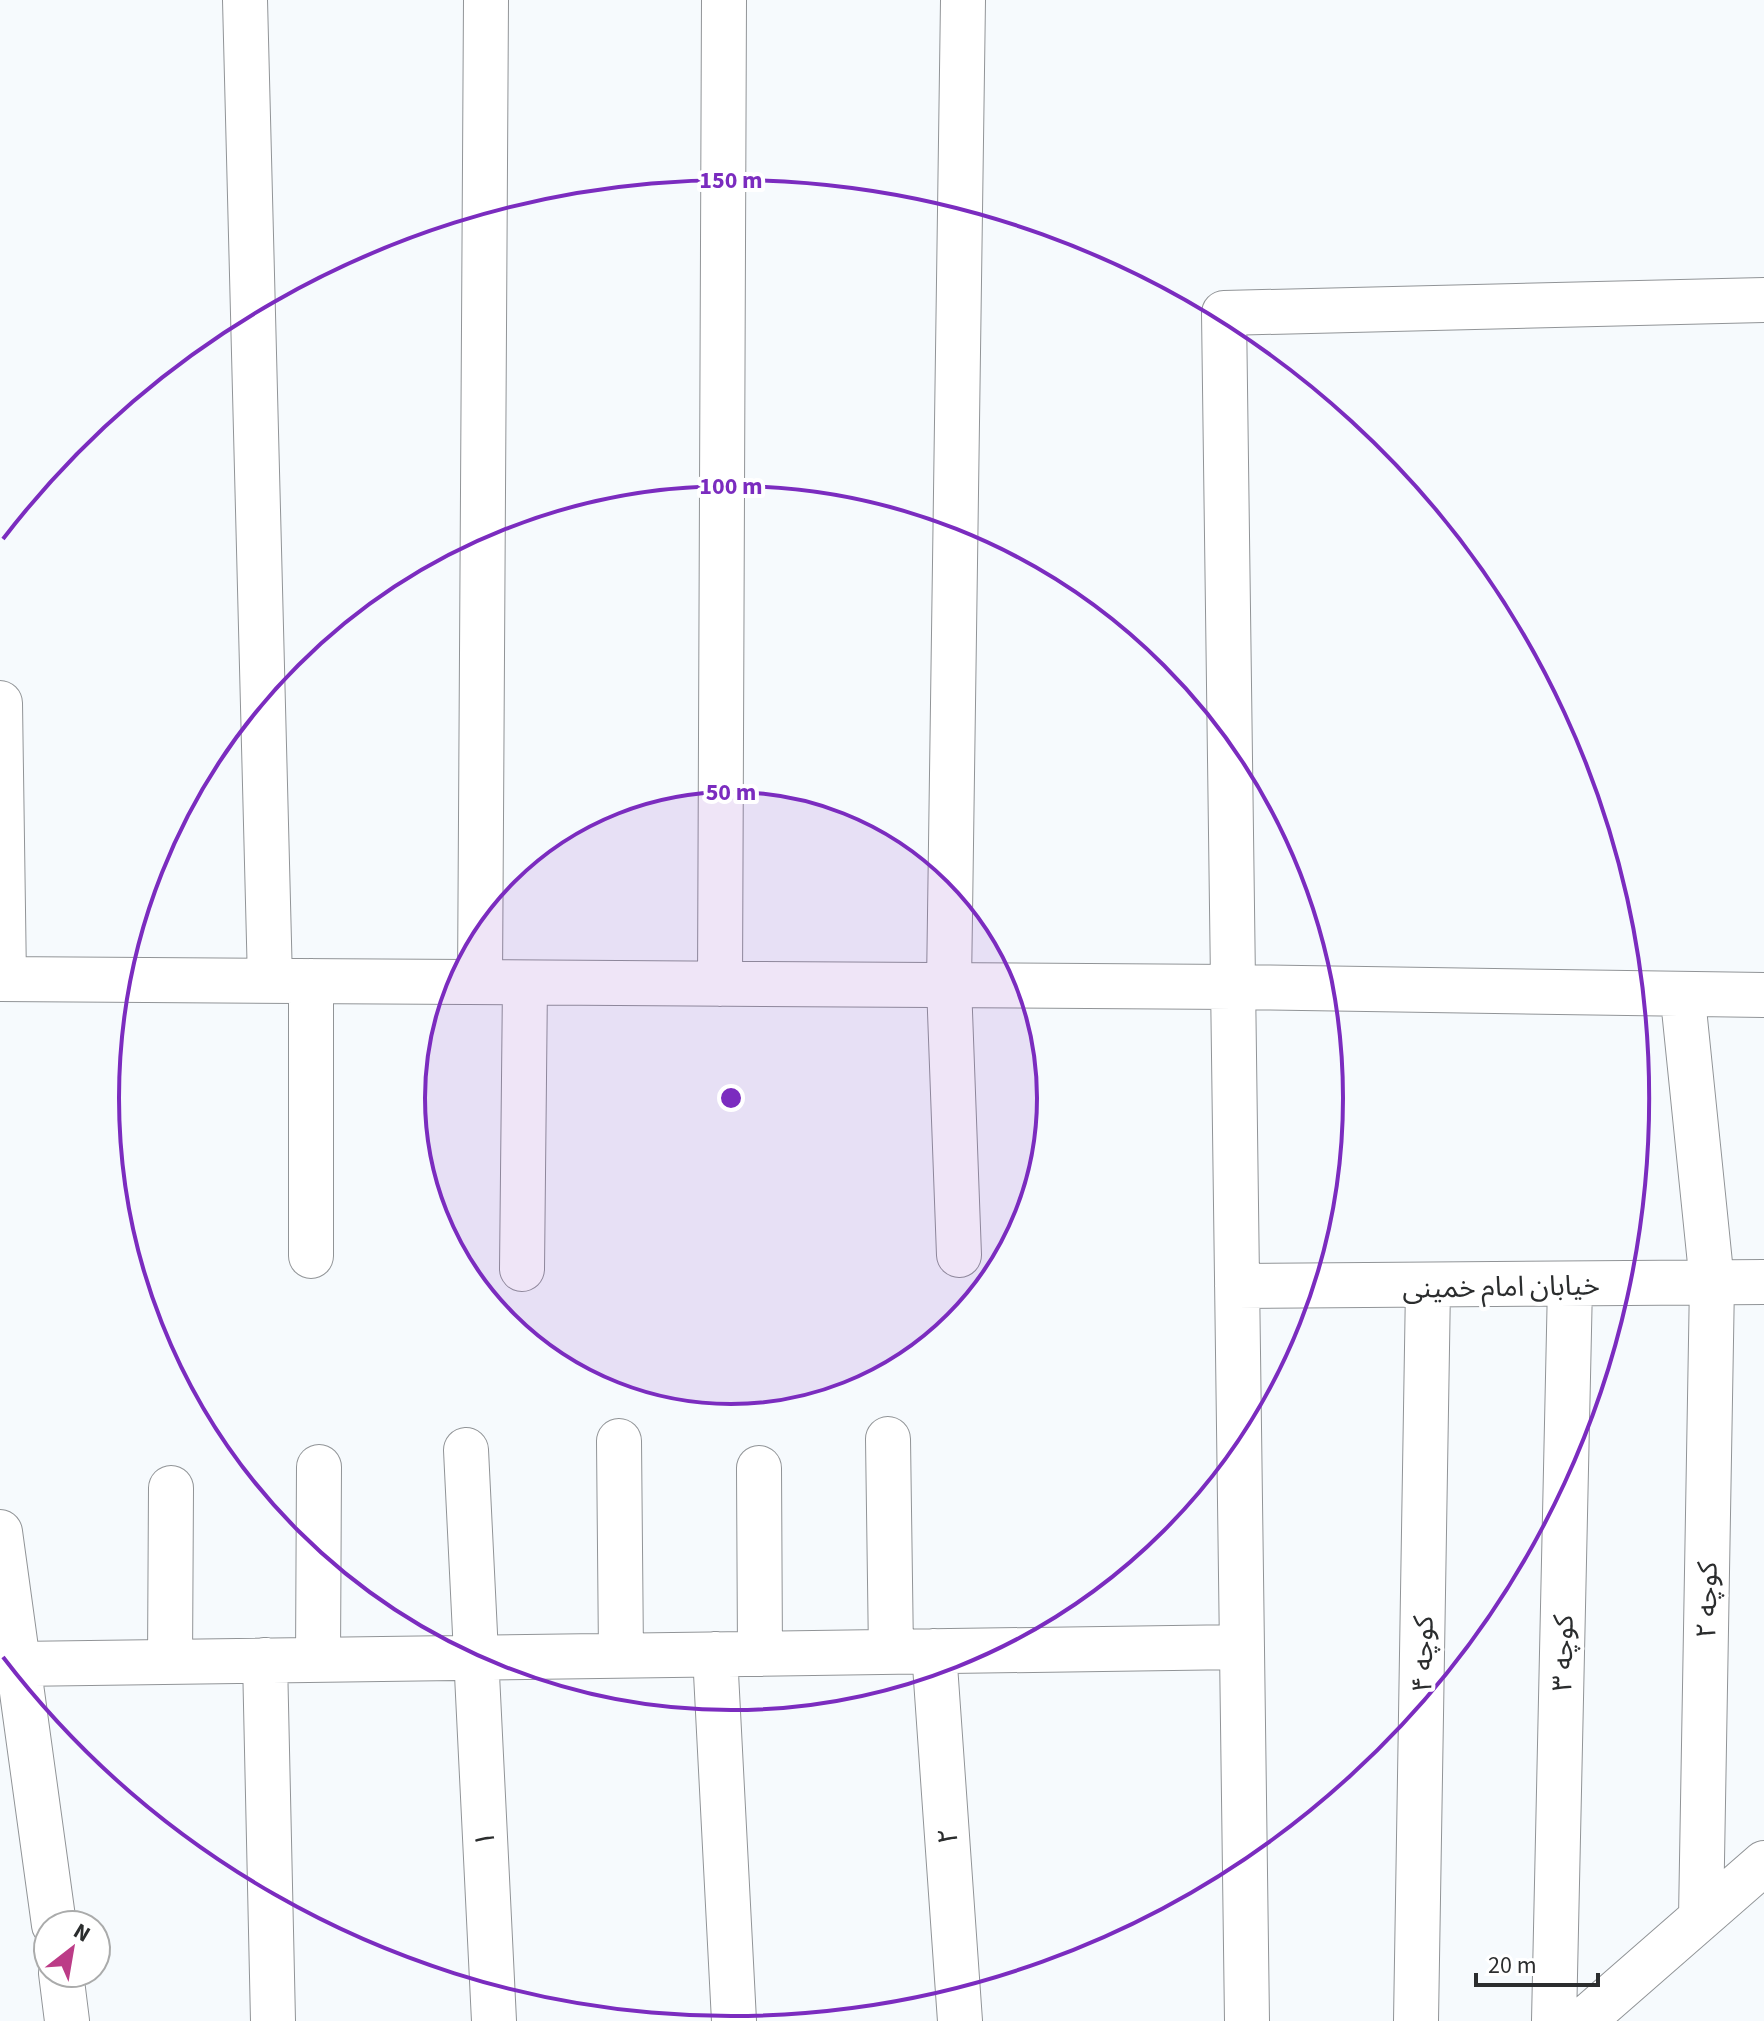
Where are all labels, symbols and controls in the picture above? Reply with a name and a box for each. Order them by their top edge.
text: 150 m [699,163,763,198]
text: 100 m [699,469,763,504]
text: 50 m [706,775,756,810]
centre of rings [717,1084,745,1112]
street label: خیابان امام خمینی [1402,1265,1600,1309]
street label: کوچه ۲ [1686,1561,1728,1639]
street label: کوچه ۳ [1542,1614,1584,1692]
street label: کوچه ۴ [1402,1615,1444,1693]
street label: ۲ [927,1827,969,1845]
street label: ۱ [465,1830,505,1848]
north arrow [32,1909,112,1989]
text: N [67,1915,96,1950]
scale bar [1476,1937,1598,1987]
text: 20 m [1488,1948,1537,1983]

